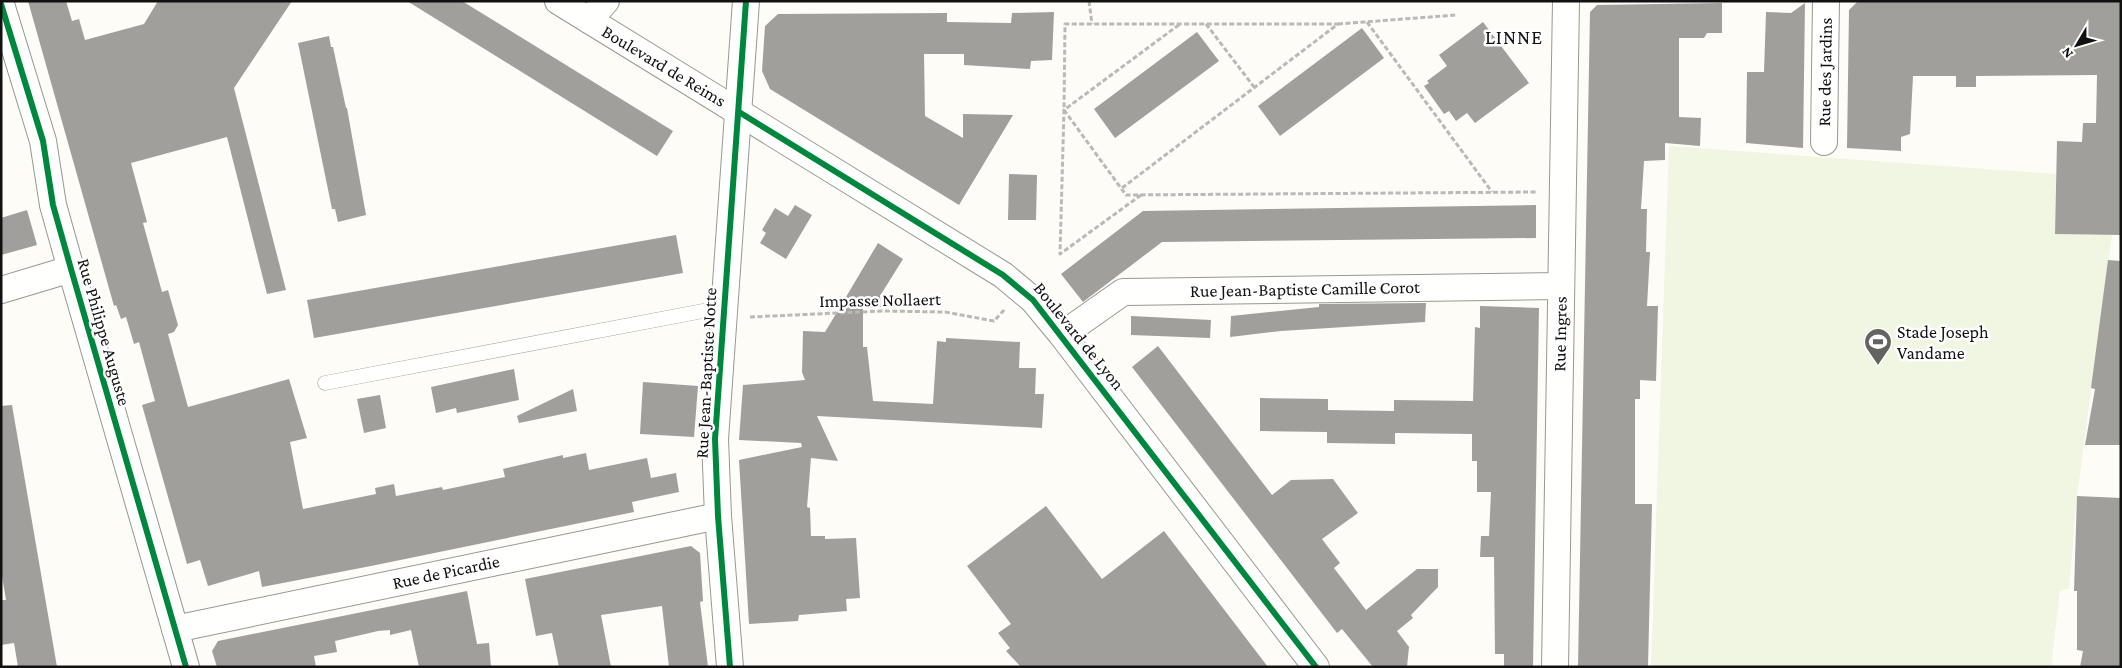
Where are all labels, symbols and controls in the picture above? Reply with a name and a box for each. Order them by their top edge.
street label: Rue des Jardins [1814,17,1836,127]
north arrow [2052,20,2102,70]
street label: Boulevard de Reims [598,21,730,111]
district label: LINNE [1485,26,1543,48]
text: N [2057,44,2076,62]
street label: Rue Philippe Auguste [73,256,135,408]
street label: Rue Jean-Baptiste Camille Corot [1190,277,1421,301]
street label: Boulevard de Lyon [1030,278,1129,394]
street label: Rue Jean-Baptiste Notte [692,287,720,459]
street label: Impasse Nollaert [819,289,942,311]
street label: Rue Ingres [1549,296,1571,372]
place label: Stade Joseph Vandame [1897,322,1989,363]
sports icon: Stade Joseph Vandame [1863,327,1893,366]
street label: Rue de Picardie [391,551,501,593]

